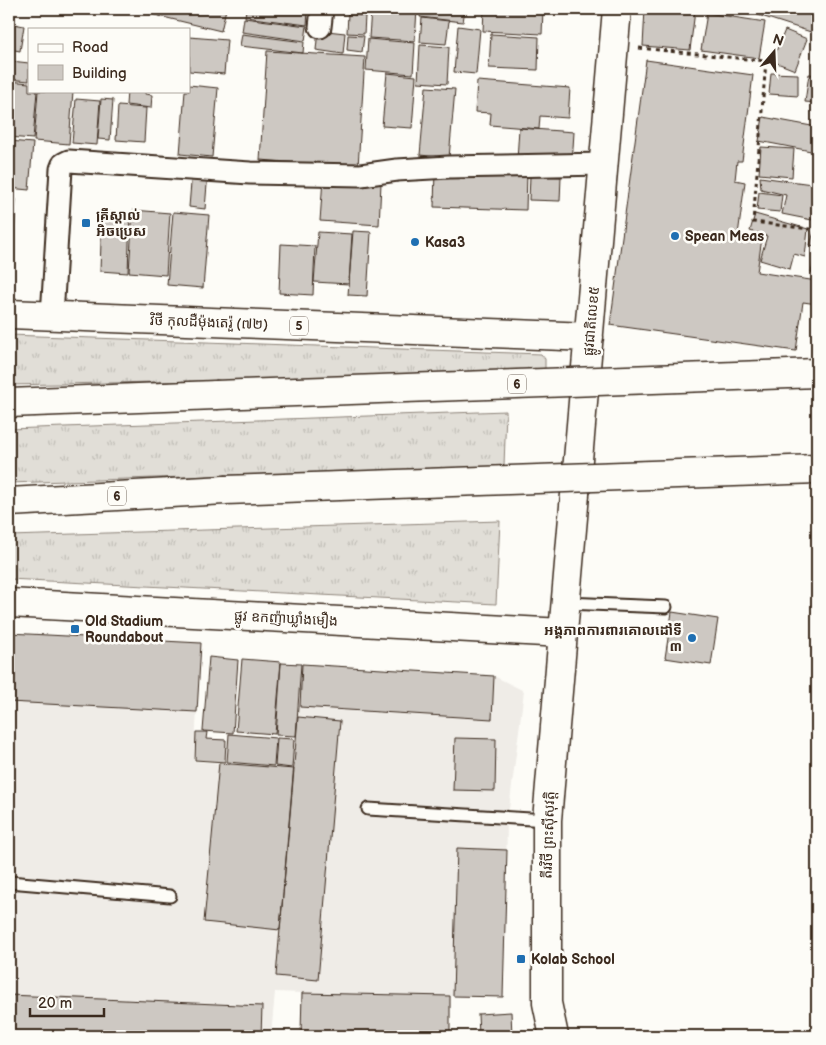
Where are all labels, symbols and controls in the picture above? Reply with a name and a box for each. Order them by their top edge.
legend [28,28,190,92]
north arrow [748,28,798,78]
text: N [770,30,786,50]
text: Road [72,38,108,57]
text: Building [72,64,127,83]
place label: គ្រីស្តាល់ អិចប្រេស [96,207,146,240]
marker: គ្រីស្តាល់ អិចប្រេស [80,217,92,229]
place label: Spean Meas [685,228,764,245]
marker: Spean Meas [669,230,681,242]
place label: Kasa3 [425,234,465,251]
marker: Kasa3 [409,236,421,248]
street label: ផ្លូវជាតិលេខ៥ [580,285,606,357]
street label: វិថី កុលដឺម៉ុងតេរ៉ួ (៧២) [149,311,268,333]
road number: 5 [290,316,308,336]
road number: 6 [508,374,526,394]
road number: 6 [108,486,126,506]
street label: ផ្លូវ ឧកញ៉ាឃ្លាំងមឿង [233,606,338,633]
place label: Old Stadium Roundabout [85,613,164,646]
place label: អង្គភាពការពារគោលដៅទី ៣ [544,622,682,655]
marker: Old Stadium Roundabout [69,623,81,635]
marker: អង្គភាពការពារគោលដៅទី ៣ [686,632,698,644]
street label: តីរវិថី ព្រះស៊ីសុវត្តិ [538,791,559,879]
place label: Kolab School [531,951,615,968]
marker: Kolab School [515,953,527,965]
scale bar [30,985,104,1017]
text: 20 m [38,994,72,1013]

